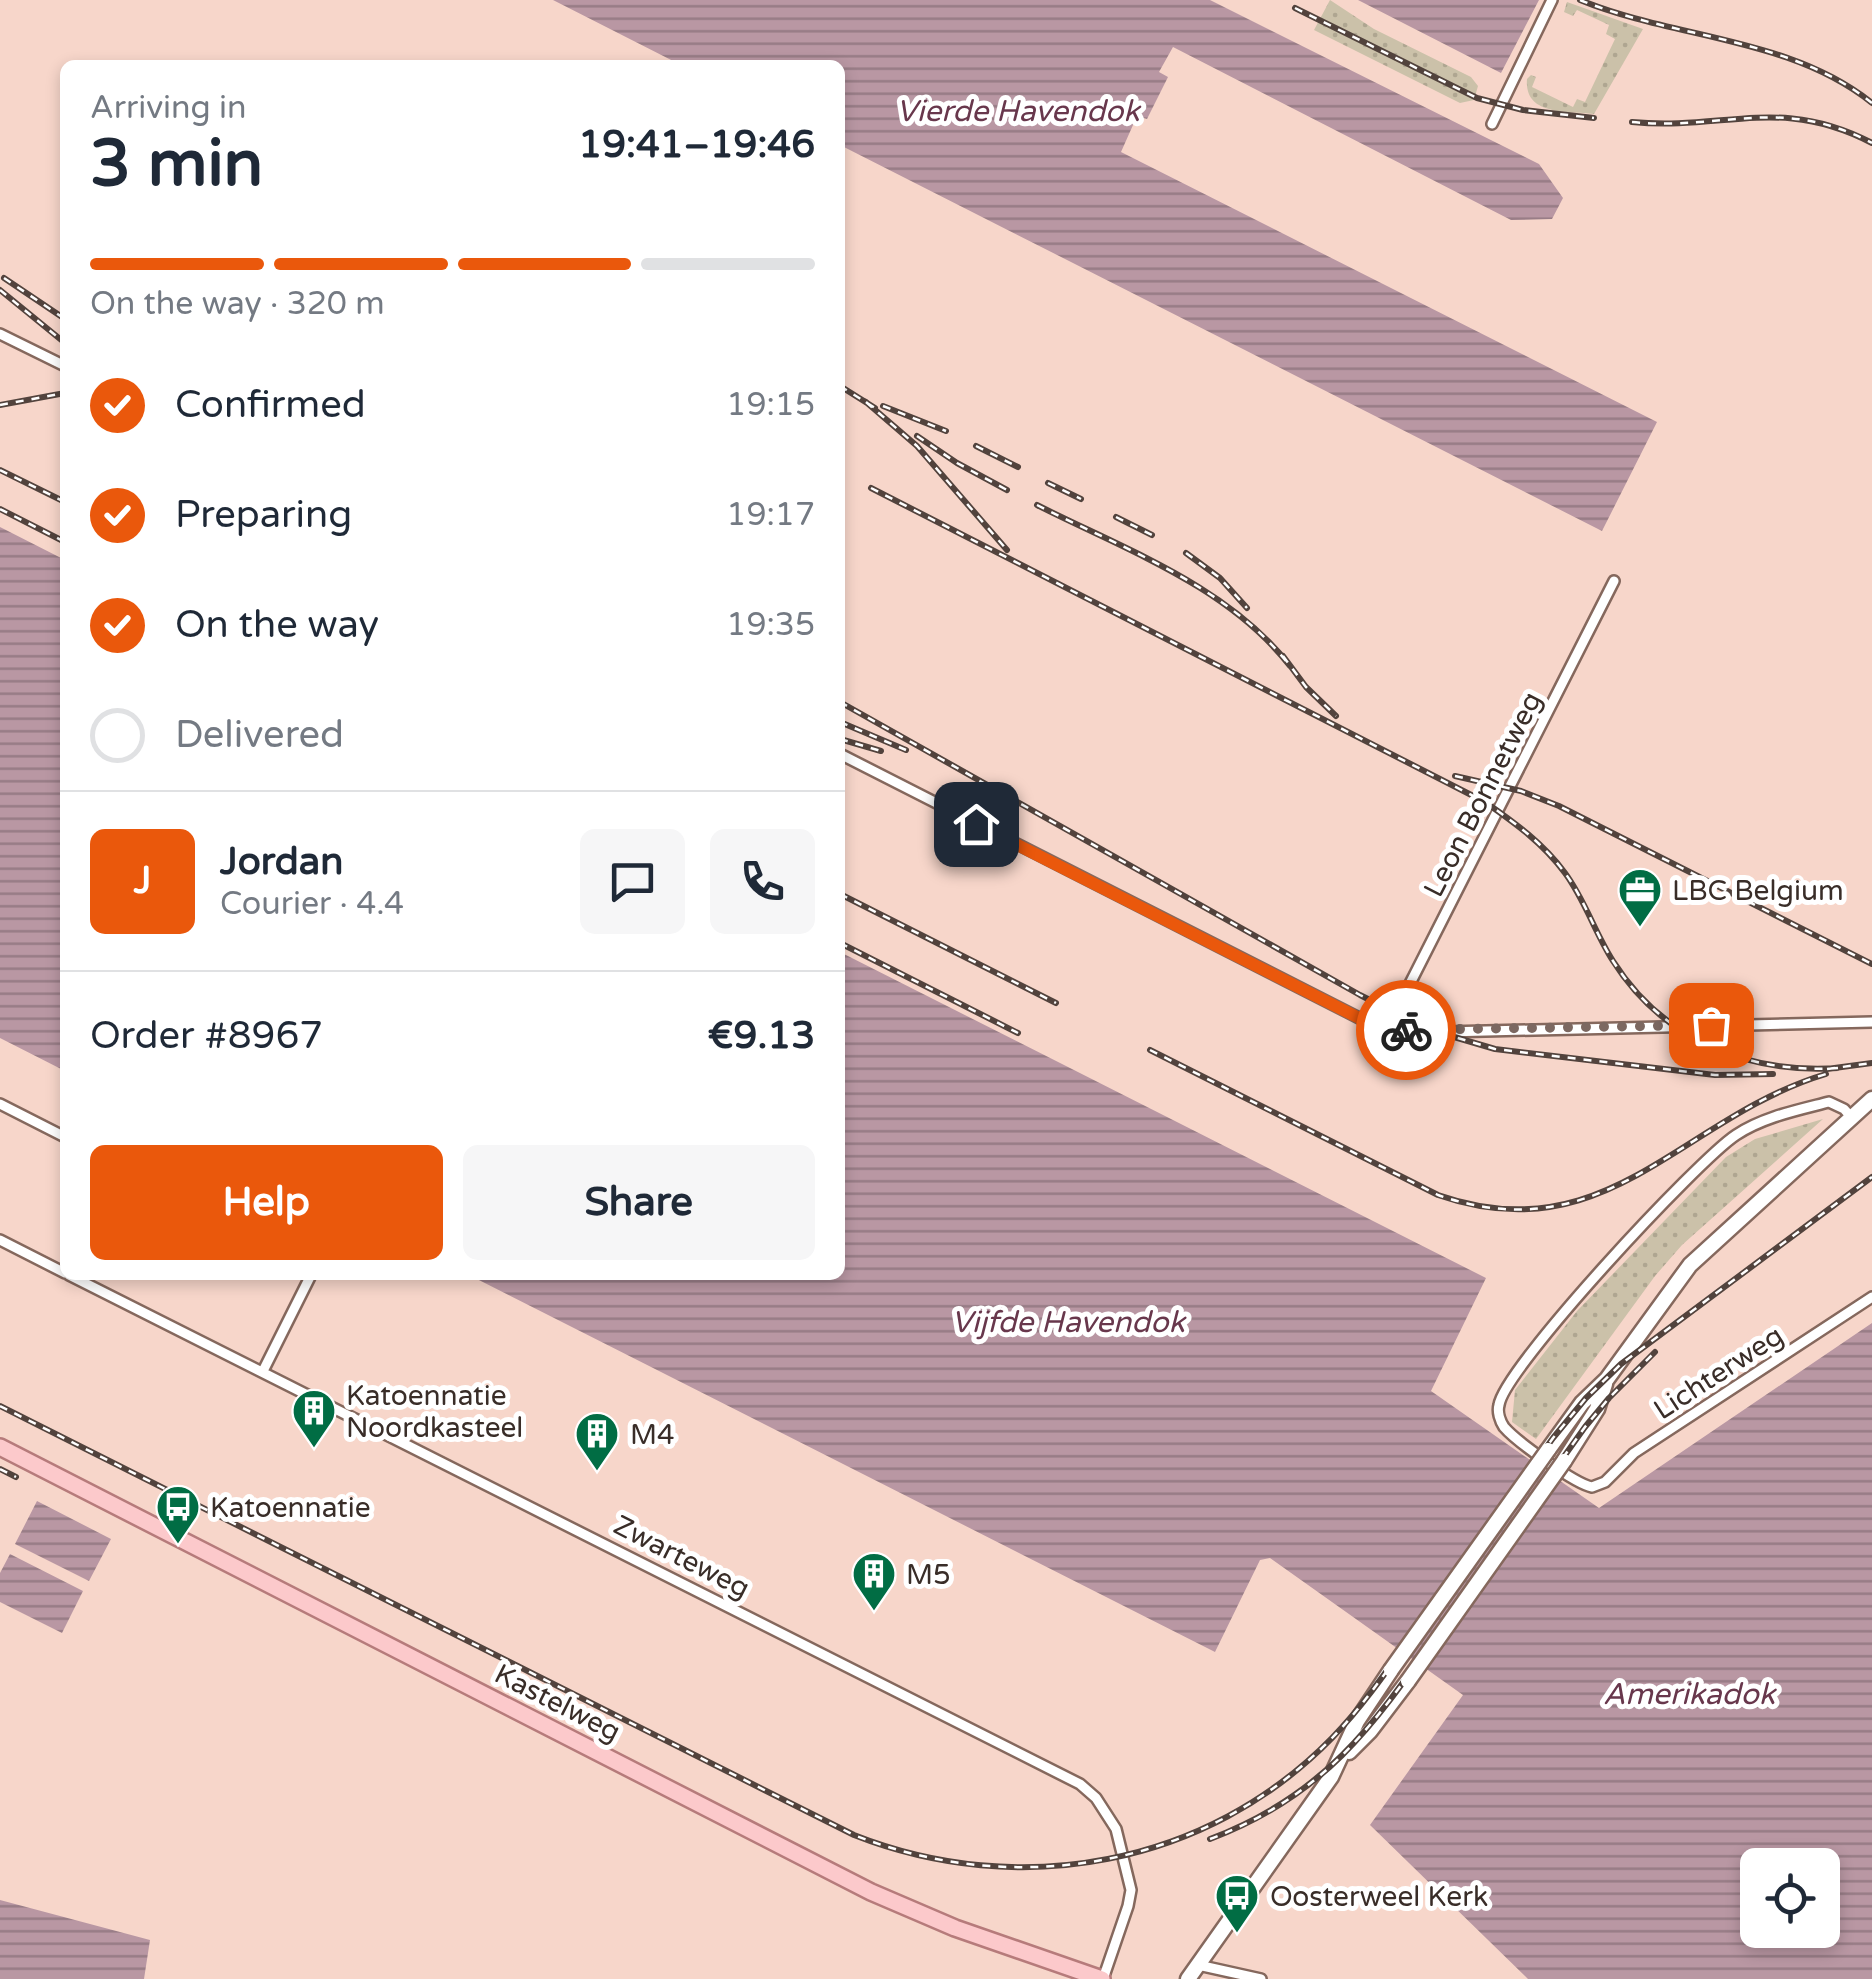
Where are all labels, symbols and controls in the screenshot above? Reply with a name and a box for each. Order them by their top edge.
text: Arriving in [90,89,247,127]
water label: Vierde Havendok [896,93,1142,130]
text: 19:41–19:46 [578,122,815,168]
text: 3 min [90,125,263,204]
text: On the way · 320 m [90,285,385,323]
icon: check [90,378,145,433]
text: Confirmed [175,382,366,428]
text: 19:15 [726,386,815,424]
icon: check [90,488,145,543]
text: Preparing [175,492,352,538]
text: 19:17 [726,496,815,534]
icon: check [90,598,145,653]
text: On the way [175,602,379,648]
text: 19:35 [726,606,815,644]
street label: Leon Bonnetweg [1417,686,1549,903]
text: Delivered [175,712,344,758]
pin [934,782,1019,867]
icon: home [949,797,1004,852]
button: chat [580,829,685,934]
button: phone [710,829,815,934]
text: Jordan [220,839,343,885]
text: J [134,858,151,904]
office icon: LBC Belgium [1617,867,1663,928]
place label: LBC Belgium [1672,874,1844,908]
text: Courier · 4.4 [220,885,404,923]
courier [1356,980,1456,1080]
pin [1669,983,1754,1068]
icon: bag [1684,998,1739,1053]
icon: bike [1379,1003,1434,1058]
text: Order #8967 [90,1013,323,1059]
text: €9.13 [708,1013,815,1059]
button: Help [90,1145,443,1260]
button: Share [463,1145,815,1260]
water label: Vijfde Havendok [951,1304,1187,1341]
street label: Lichterweg [1648,1318,1790,1427]
place label: Katoennatie Noordkasteel [346,1379,523,1445]
building icon: Katoennatie Noordkasteel [291,1388,337,1449]
building icon: M4 [574,1411,620,1472]
place label: M4 [630,1418,675,1452]
bus stop icon: Katoennatie [155,1484,201,1545]
place label: Katoennatie [210,1491,371,1525]
street label: Zwarteweg [608,1508,755,1606]
building icon: M5 [851,1551,897,1612]
place label: M5 [906,1558,951,1592]
street label: Kastelweg [489,1657,626,1749]
water label: Amerikadok [1603,1676,1778,1713]
map controls [1740,1848,1840,1948]
button: locate [1740,1848,1840,1948]
bus stop icon: Oosterweel Kerk [1214,1873,1260,1934]
place label: Oosterweel Kerk [1270,1880,1488,1914]

